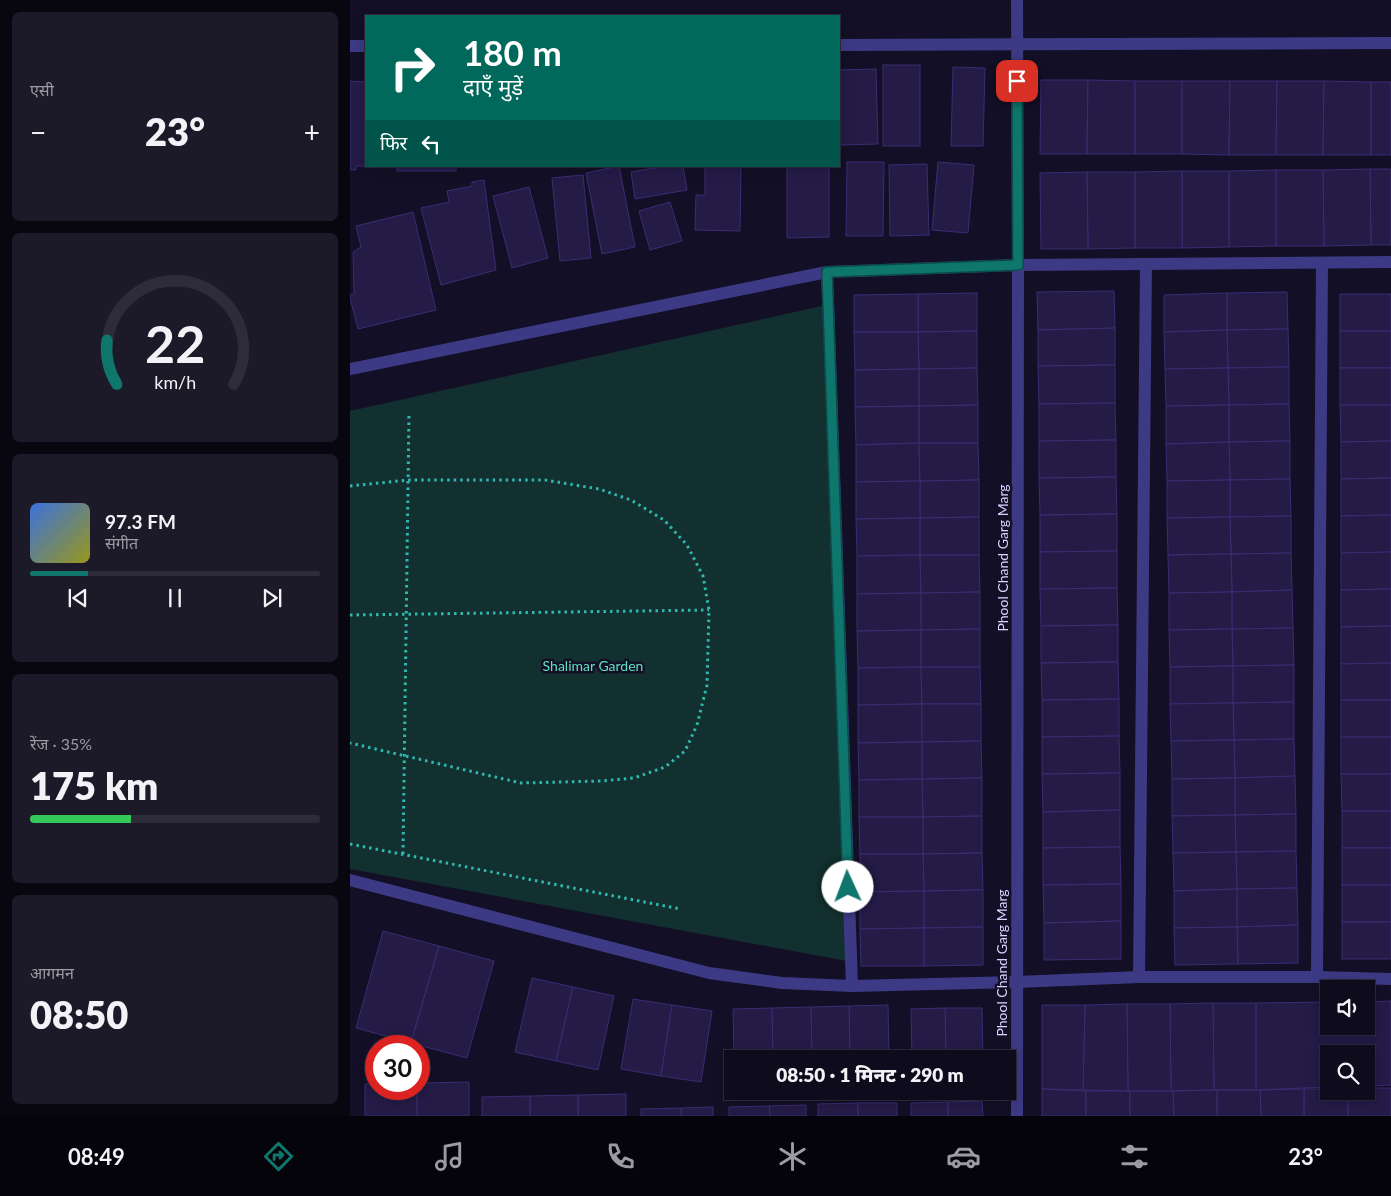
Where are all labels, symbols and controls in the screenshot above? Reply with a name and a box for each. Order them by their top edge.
text: 180 m [463,31,562,73]
icon: right [380,35,445,100]
pin [996,60,1038,102]
icon: arrive [1003,67,1031,95]
text: दाएँ मुड़ें [463,73,523,100]
text: एसी [30,80,54,99]
text: 23° [145,108,205,154]
text: − [30,115,46,149]
text: + [304,115,320,149]
icon: left [417,130,445,158]
text: फिर [380,131,407,154]
text: 22 [145,312,205,374]
text: km/h [154,371,196,393]
street label: Phool Chand Garg Marg [994,484,1011,632]
text: 97.3 FM [105,510,176,533]
text: संगीत [105,533,138,552]
icon: previous [64,584,92,612]
icon: pause [161,584,189,612]
icon: next [258,584,286,612]
park label: Shalimar Garden [543,657,643,674]
text: रेंज · 35% [30,734,92,753]
text: 175 km [30,762,158,808]
position arrow [821,860,873,912]
street label: Phool Chand Garg Marg [993,889,1010,1037]
text: आगमन [30,963,74,982]
map controls [1320,980,1375,1100]
button: sound [1320,980,1375,1035]
text: 08:50 [30,991,128,1037]
speed limit sign: 30 [365,1035,430,1100]
button: search [1320,1045,1375,1100]
text: 08:50 · 1 मिनट · 290 m [776,1063,964,1086]
icon: directions [261,1139,296,1174]
icon: music [432,1139,467,1174]
icon: phone [603,1139,638,1174]
icon: climate [775,1139,810,1174]
icon: car [946,1139,981,1174]
icon: filters [1117,1139,1152,1174]
text: 08:49 [68,1143,125,1170]
text: 23° [1288,1143,1323,1170]

